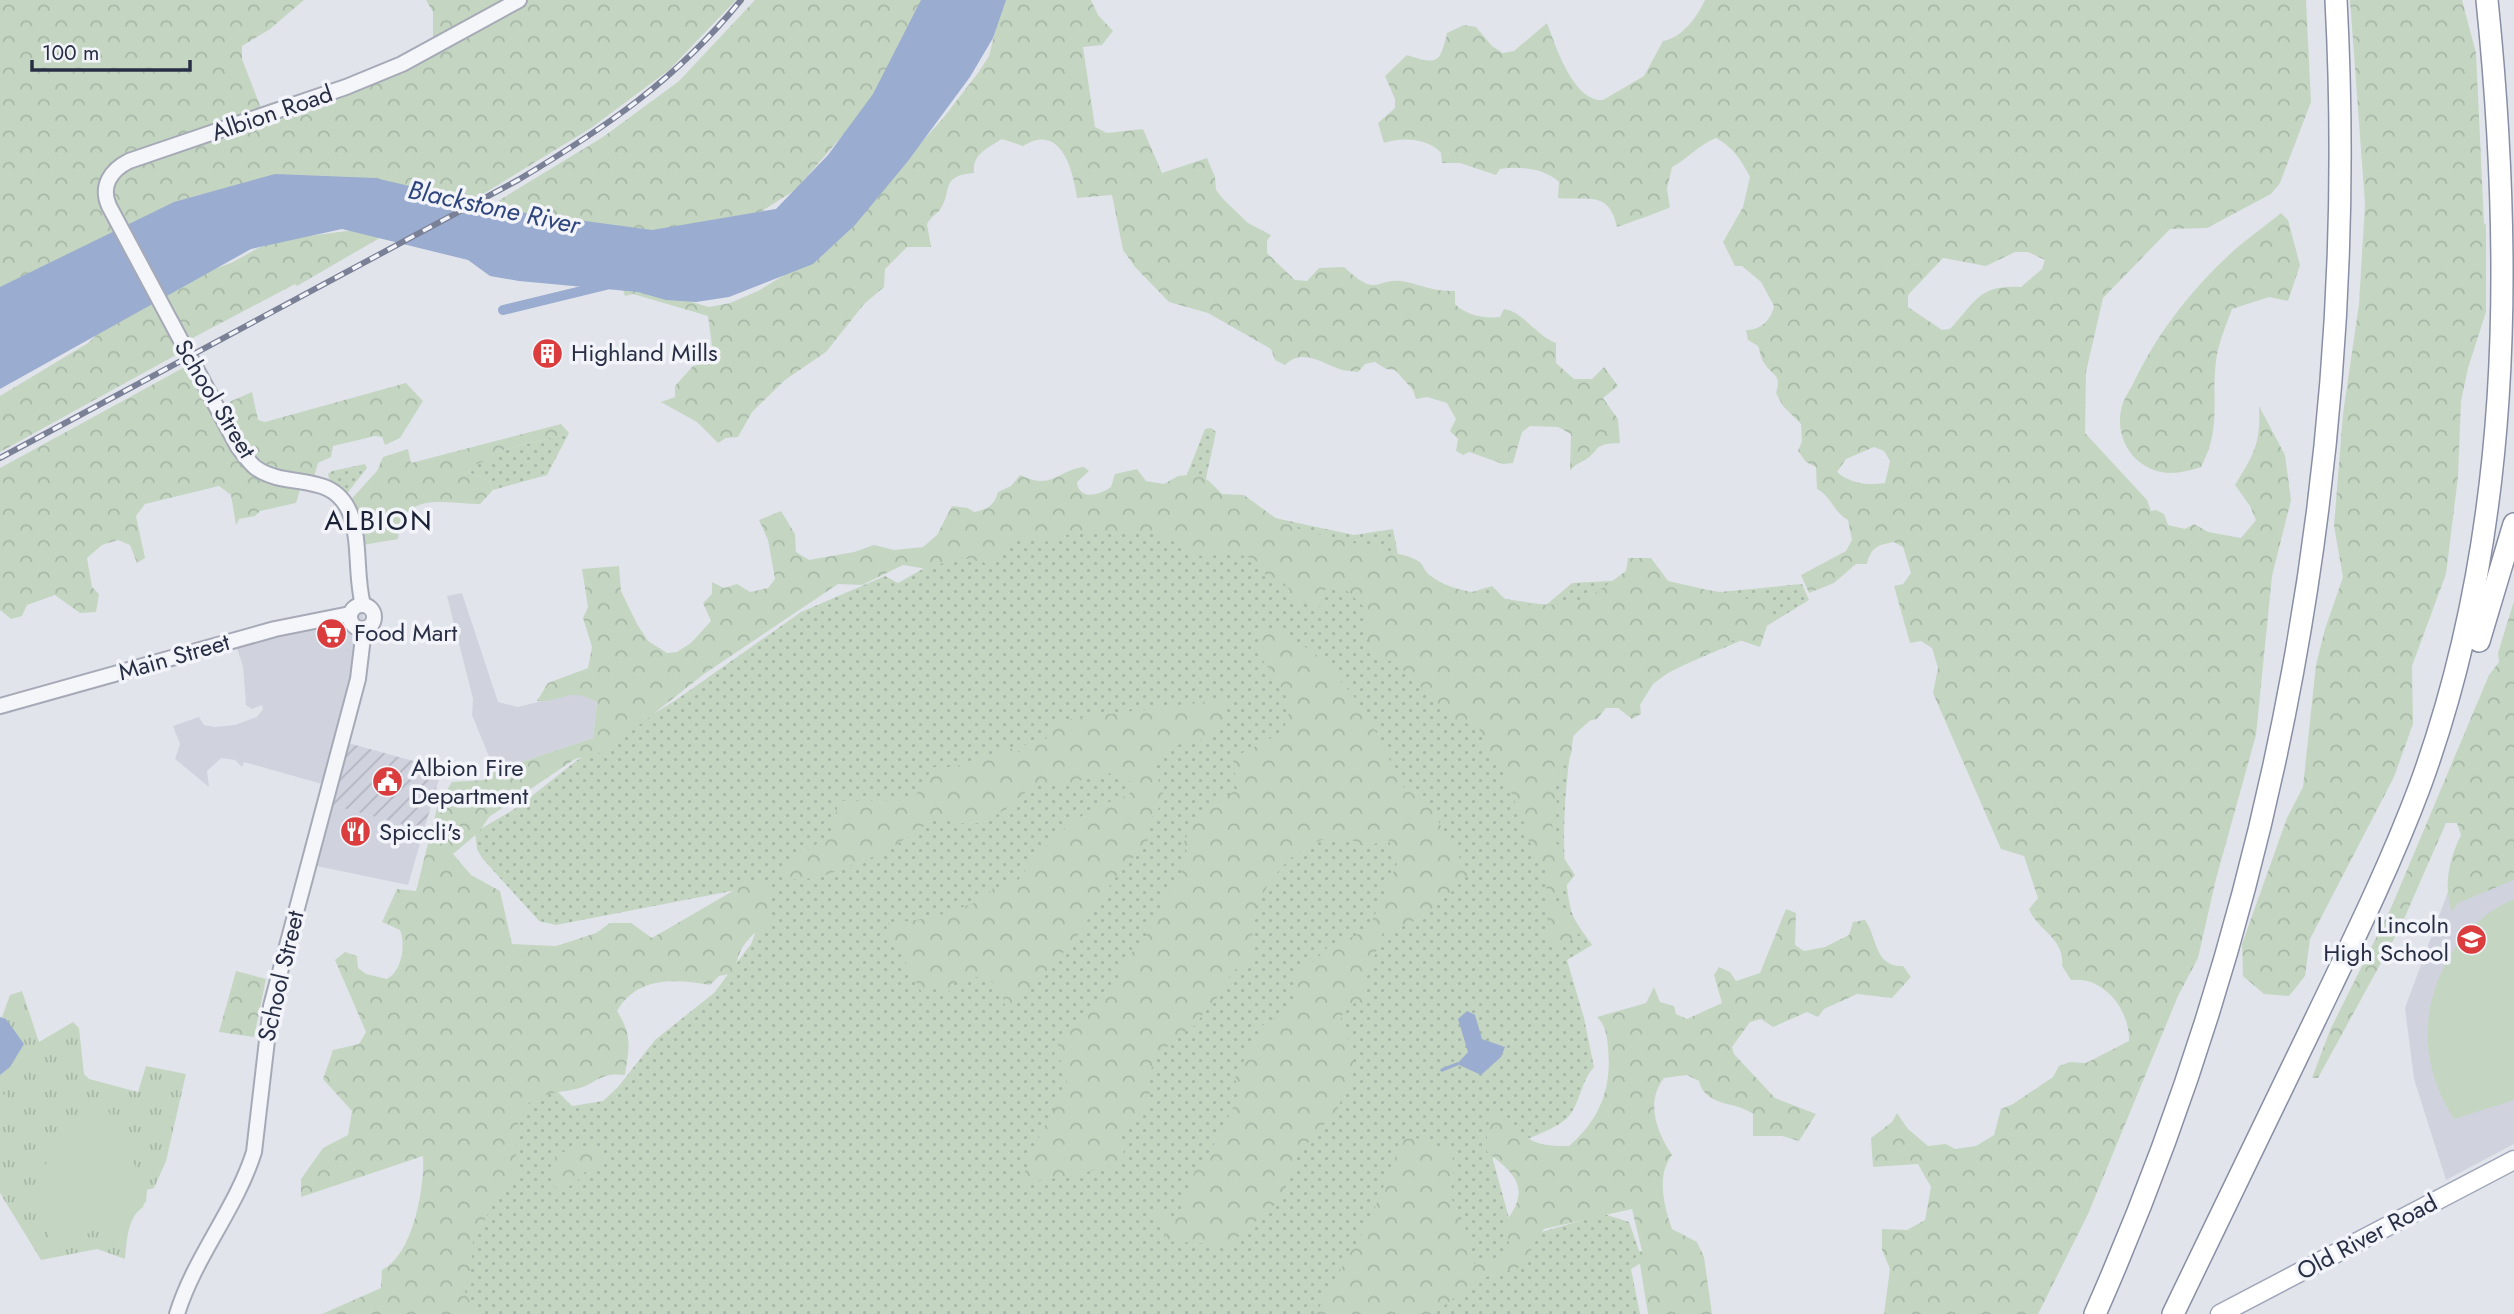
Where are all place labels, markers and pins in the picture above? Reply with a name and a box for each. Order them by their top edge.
place label: Highland Mills [571,335,718,370]
building icon: Highland Mills [531,336,565,370]
place label: Food Mart [354,615,458,650]
supermarket icon: Food Mart [314,616,348,650]
place label: Albion Fire Department [411,750,529,813]
public building icon: Albion Fire Department [371,765,405,799]
place label: Spiccli's [379,814,461,849]
restaurant icon: Spiccli's [339,815,373,849]
place label: Lincoln High School [2323,907,2449,970]
school or university icon: Lincoln High School [2455,922,2489,956]

